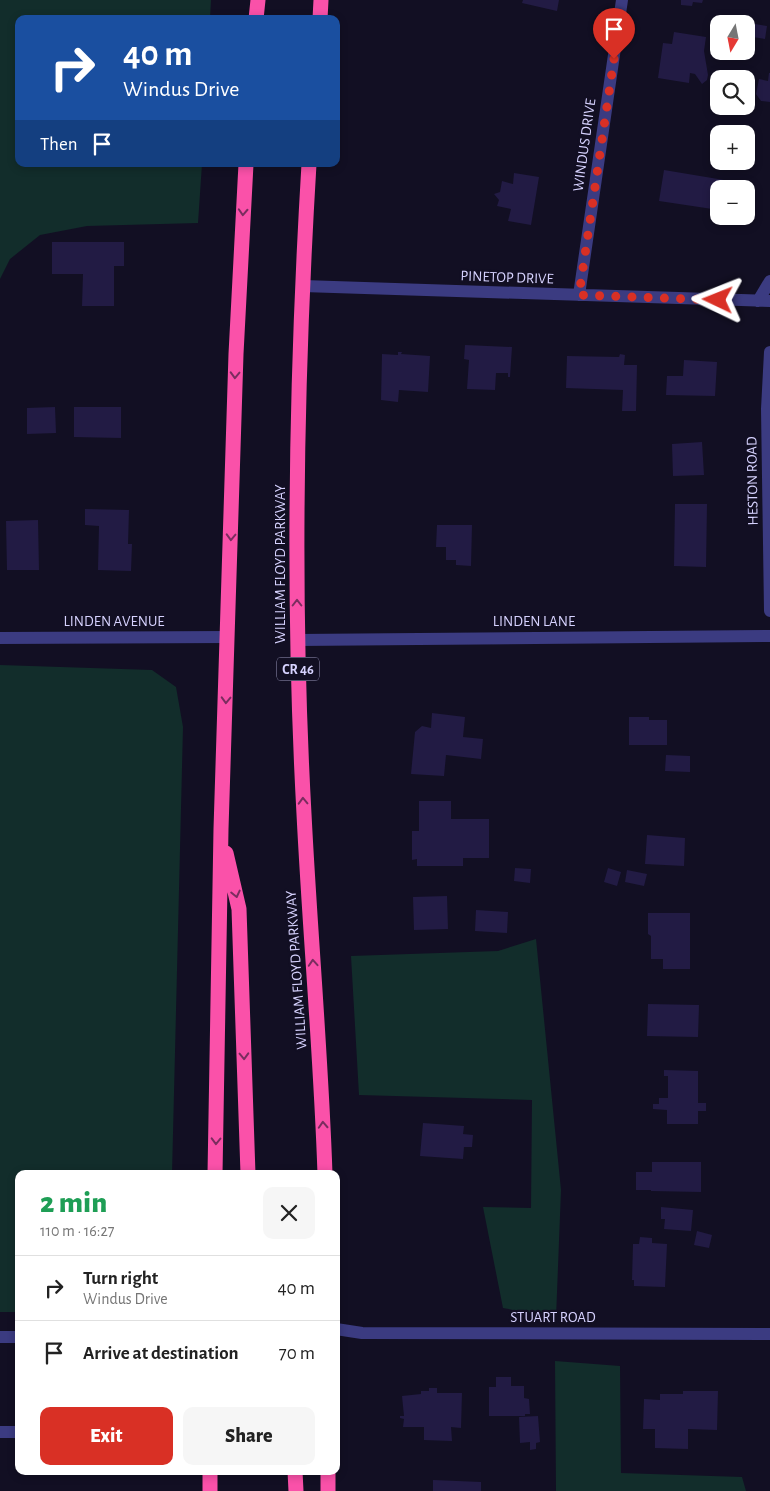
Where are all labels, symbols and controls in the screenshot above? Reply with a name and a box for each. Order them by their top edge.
pin [593,8,635,59]
icon: arrive [600,15,628,43]
north arrow [710,15,755,60]
map controls [710,15,755,225]
icon: right [40,35,105,100]
text: 40 m [123,37,192,72]
button: search [710,70,755,115]
text: Windus Drive [123,78,239,100]
street label: WINDUS DRIVE [571,98,598,193]
button: + [710,125,755,170]
icon: arrive [88,130,116,158]
text: Then [40,135,78,154]
button: − [710,180,755,225]
one-way arrow [237,209,248,217]
street label: PINETOP DRIVE [460,268,554,287]
position arrow [691,273,743,325]
one-way arrow [230,371,241,379]
street label: HESTON ROAD [744,436,761,526]
street label: WILLIAM FLOYD PARKWAY [273,484,288,644]
one-way arrow [226,534,236,541]
one-way arrow [292,599,302,607]
street label: LINDEN AVENUE [63,614,165,629]
street label: LINDEN LANE [493,614,575,629]
road number: CR 46 [277,658,319,681]
one-way arrow [221,696,231,704]
one-way arrow [298,796,308,804]
one-way arrow [230,889,241,898]
street label: WILLIAM FLOYD PARKWAY [283,890,310,1050]
one-way arrow [308,959,319,967]
one-way arrow [239,1052,249,1060]
one-way arrow [317,1121,328,1129]
one-way arrow [211,1138,221,1145]
button: close [263,1187,315,1239]
text: 2 min [40,1188,107,1218]
text: 110 m · 16:27 [40,1223,114,1239]
text: Turn right [83,1269,158,1288]
icon: right [40,1274,68,1302]
text: 40 m [277,1279,315,1298]
text: Windus Drive [83,1291,168,1307]
street label: STUART ROAD [510,1310,596,1325]
icon: arrive [40,1339,68,1367]
text: Arrive at destination [83,1344,239,1363]
text: 70 m [279,1344,315,1363]
button: Exit [40,1407,173,1465]
button: Share [183,1407,315,1465]

